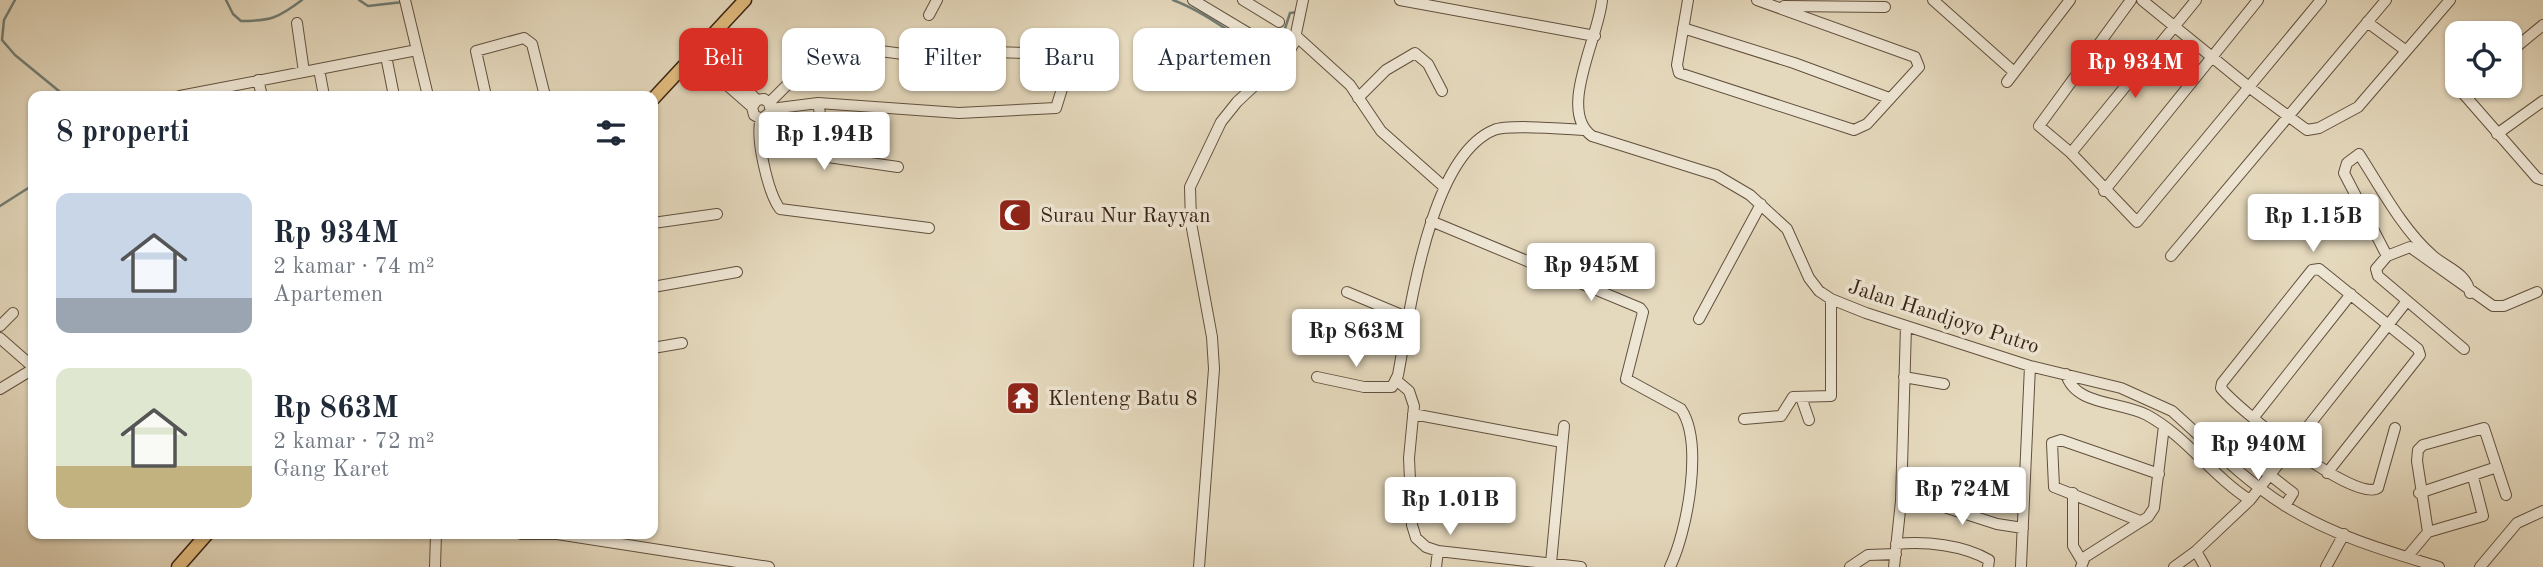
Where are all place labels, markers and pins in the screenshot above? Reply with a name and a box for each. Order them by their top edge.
pin: Rp 934M [2070,41,2200,100]
pin: Rp 1.94B [752,113,896,172]
pin: Rp 1.15B [2241,194,2385,254]
mosque icon: Surau Nur Rayyan [996,196,1034,234]
place label: Surau Nur Rayyan [1040,206,1211,227]
pin: Rp 945M [1526,244,1656,303]
pin: Rp 863M [1291,310,1421,369]
temple icon: Klenteng Batu 8 [1004,379,1042,417]
place label: Klenteng Batu 8 [1048,389,1198,410]
pin: Rp 940M [2193,422,2323,482]
pin: Rp 724M [1897,468,2027,527]
pin: Rp 1.01B [1378,477,1522,537]

